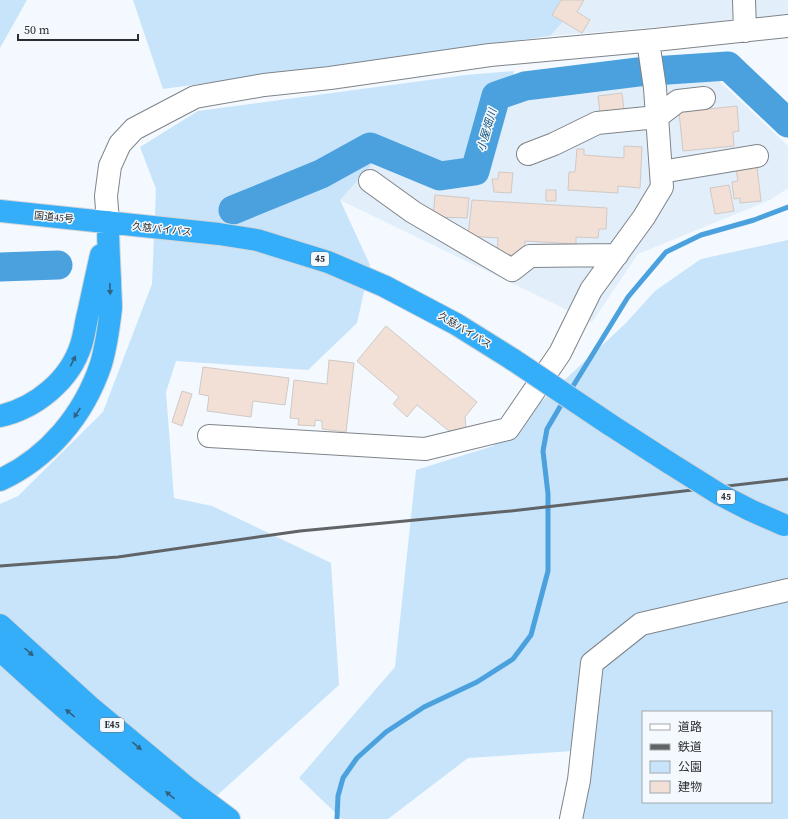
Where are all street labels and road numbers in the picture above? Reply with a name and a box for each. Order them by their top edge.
street label: 国道45号 [33,208,75,226]
street label: 久慈バイパス [132,219,192,239]
road number: 45 [311,252,329,266]
street label: 久慈バイパス [436,309,494,351]
road number: 45 [717,490,735,504]
road number: E45 [100,718,124,732]

